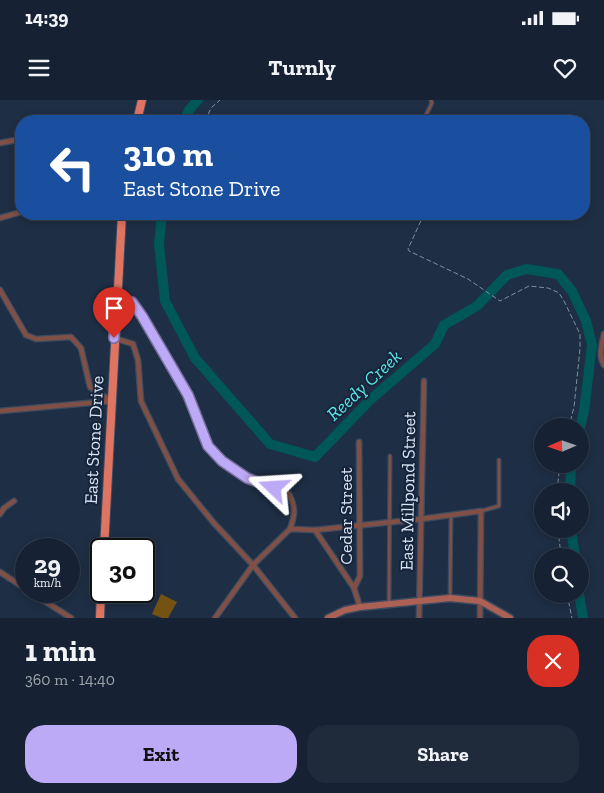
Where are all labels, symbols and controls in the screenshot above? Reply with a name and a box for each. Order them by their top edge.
text: 14:39 [25,6,69,29]
icon: menu [25,54,53,82]
text: Turnly [268,54,336,81]
icon: heart [551,54,579,82]
text: 310 m [123,133,213,175]
icon: left [40,135,105,200]
text: East Stone Drive [123,175,280,202]
pin [93,287,135,338]
icon: arrive [100,294,128,322]
water label: Reedy Creek [322,345,406,425]
street label: East Stone Drive [80,375,108,505]
street label: East Millpond Street [396,411,420,571]
north arrow [534,418,589,472]
map controls [534,418,589,603]
position arrow [247,461,299,513]
street label: Cedar Street [335,467,357,565]
button: sound [534,483,589,538]
speed limit sign: 30 [90,538,155,603]
button: search [534,548,589,603]
text: 29 [34,549,61,579]
text: km/h [34,576,61,590]
text: 1 min [25,633,96,669]
button: close [527,635,579,687]
text: 360 m · 14:40 [25,670,115,689]
button: Exit [25,725,297,783]
button: Share [307,725,579,783]

